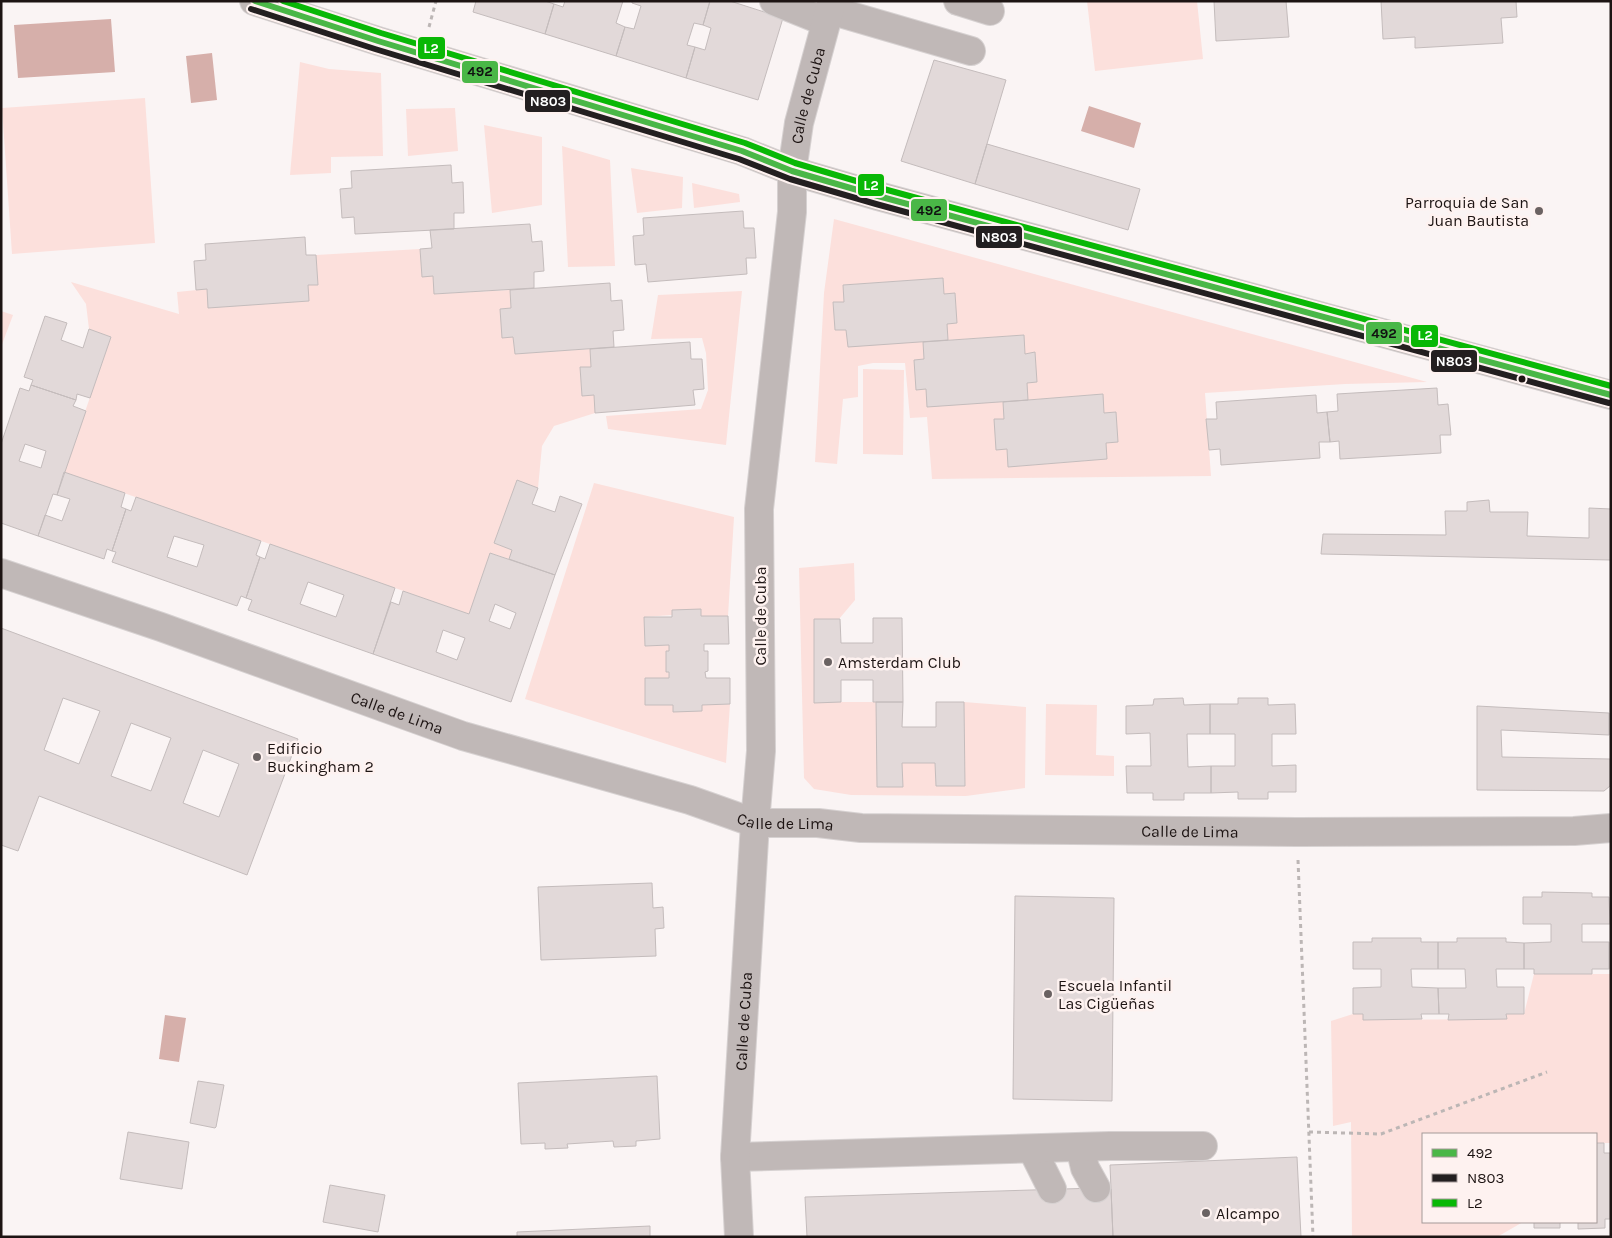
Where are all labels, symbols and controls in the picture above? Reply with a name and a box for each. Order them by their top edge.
line badge: L2 [417,36,446,60]
text: L2 [423,40,439,57]
street label: Calle de Cuba [787,45,829,145]
line badge: 492 [461,60,499,84]
text: 492 [467,63,493,80]
line badge: N803 [524,89,571,113]
text: N803 [530,93,566,110]
line badge: L2 [857,173,885,197]
text: L2 [863,177,879,194]
place label: Parroquia de San Juan Bautista [1405,193,1529,230]
line badge: 492 [910,198,948,222]
text: 492 [916,202,942,219]
marker: Parroquia de San Juan Bautista [1533,205,1545,217]
line badge: N803 [975,225,1023,249]
text: N803 [981,229,1017,246]
line badge: 492 [1365,321,1403,345]
line badge: L2 [1410,324,1439,348]
text: 492 [1371,325,1397,342]
text: L2 [1417,327,1433,344]
line badge: N803 [1430,349,1478,373]
text: N803 [1436,353,1472,370]
unlabelled marker [1517,374,1527,384]
street label: Calle de Cuba [751,567,770,665]
place label: Amsterdam Club [838,653,961,672]
marker: Amsterdam Club [822,656,834,668]
street label: Calle de Lima [348,687,446,738]
place label: Edificio Buckingham 2 [267,739,374,776]
marker: Edificio Buckingham 2 [251,751,263,763]
street label: Calle de Lima [734,808,835,835]
street label: Calle de Lima [1141,822,1239,841]
street label: Calle de Cuba [731,971,756,1071]
place label: Escuela Infantil Las Cigüeñas [1058,976,1172,1013]
marker: Escuela Infantil Las Cigüeñas [1042,988,1054,1000]
legend [1422,1133,1597,1223]
text: 492 [1467,1144,1493,1162]
text: N803 [1467,1169,1504,1187]
text: L2 [1467,1194,1483,1212]
place label: Alcampo [1216,1204,1280,1223]
marker: Alcampo [1200,1207,1212,1219]

